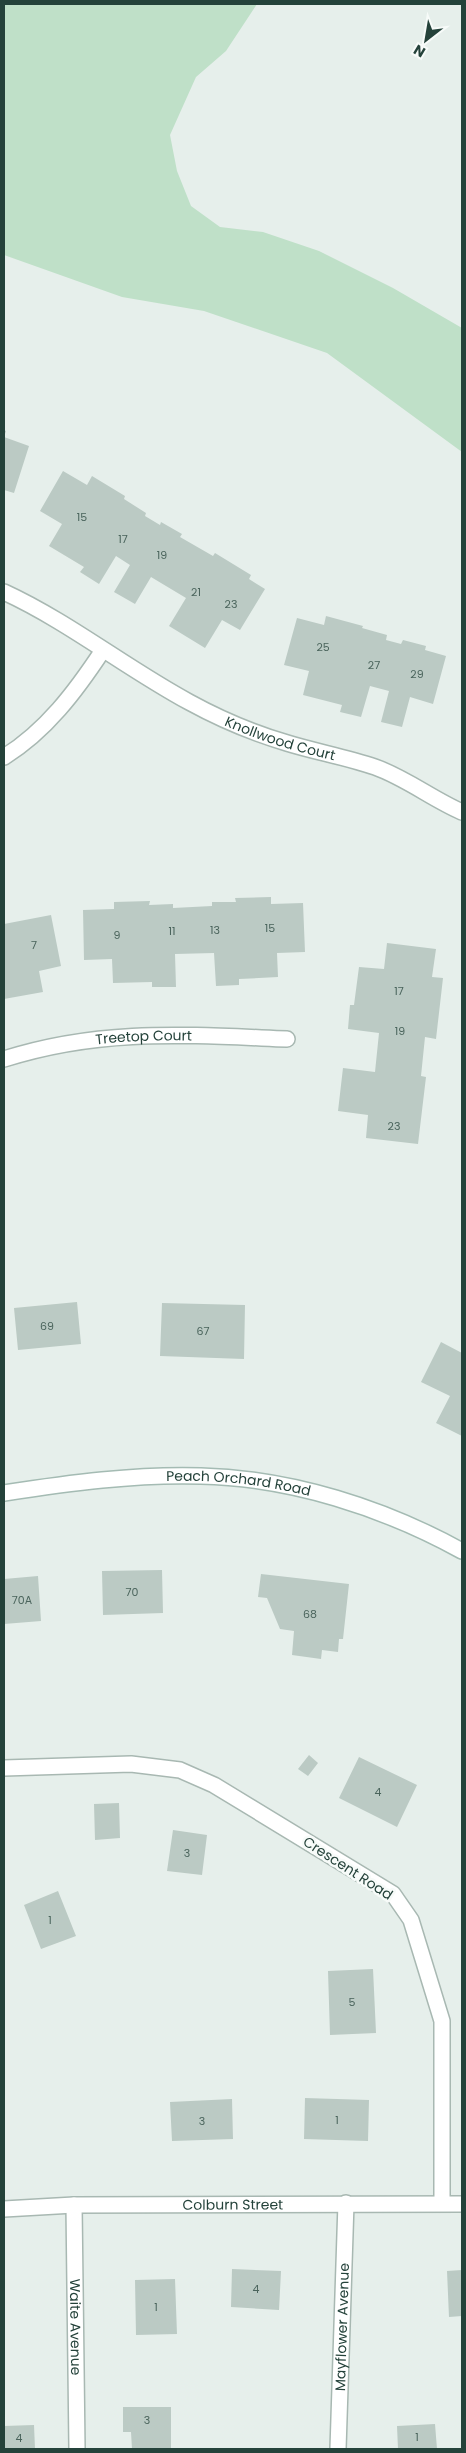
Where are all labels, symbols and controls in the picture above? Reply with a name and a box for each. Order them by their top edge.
north arrow [401,15,451,65]
text: N [410,40,429,62]
house number: 15 [77,509,87,525]
house number: 17 [118,531,128,547]
house number: 19 [157,547,167,563]
house number: 21 [191,584,201,600]
house number: 23 [225,596,237,612]
house number: 25 [316,639,330,655]
house number: 27 [368,657,380,673]
house number: 29 [410,666,424,682]
street label: Knollwood Court [222,711,337,765]
house number: 15 [265,920,275,936]
house number: 13 [210,922,220,938]
house number: 11 [168,923,176,939]
house number: 9 [114,927,121,943]
house number: 7 [31,937,37,953]
house number: 17 [394,983,404,999]
house number: 19 [395,1023,405,1039]
street label: Treetop Court [94,1025,192,1049]
house number: 23 [388,1118,400,1134]
house number: 69 [40,1318,54,1334]
house number: 67 [197,1323,210,1339]
street label: Peach Orchard Road [166,1466,313,1501]
house number: 70 [126,1584,139,1600]
house number: 70A [12,1592,33,1608]
house number: 68 [303,1606,317,1622]
house number: 4 [375,1784,382,1800]
street label: Crescent Road [299,1831,397,1905]
house number: 3 [184,1845,190,1861]
house number: 1 [48,1912,52,1928]
house number: 5 [349,1994,356,2010]
house number: 1 [335,2112,339,2128]
house number: 3 [199,2113,205,2129]
street label: Colburn Street [183,2194,283,2215]
street label: Mayflower Avenue [330,2262,354,2391]
street label: Waite Avenue [65,2278,86,2376]
house number: 4 [253,2281,260,2297]
house number: 1 [154,2299,158,2315]
house number: 3 [144,2412,150,2428]
house number: 1 [415,2429,419,2445]
house number: 4 [16,2430,23,2446]

